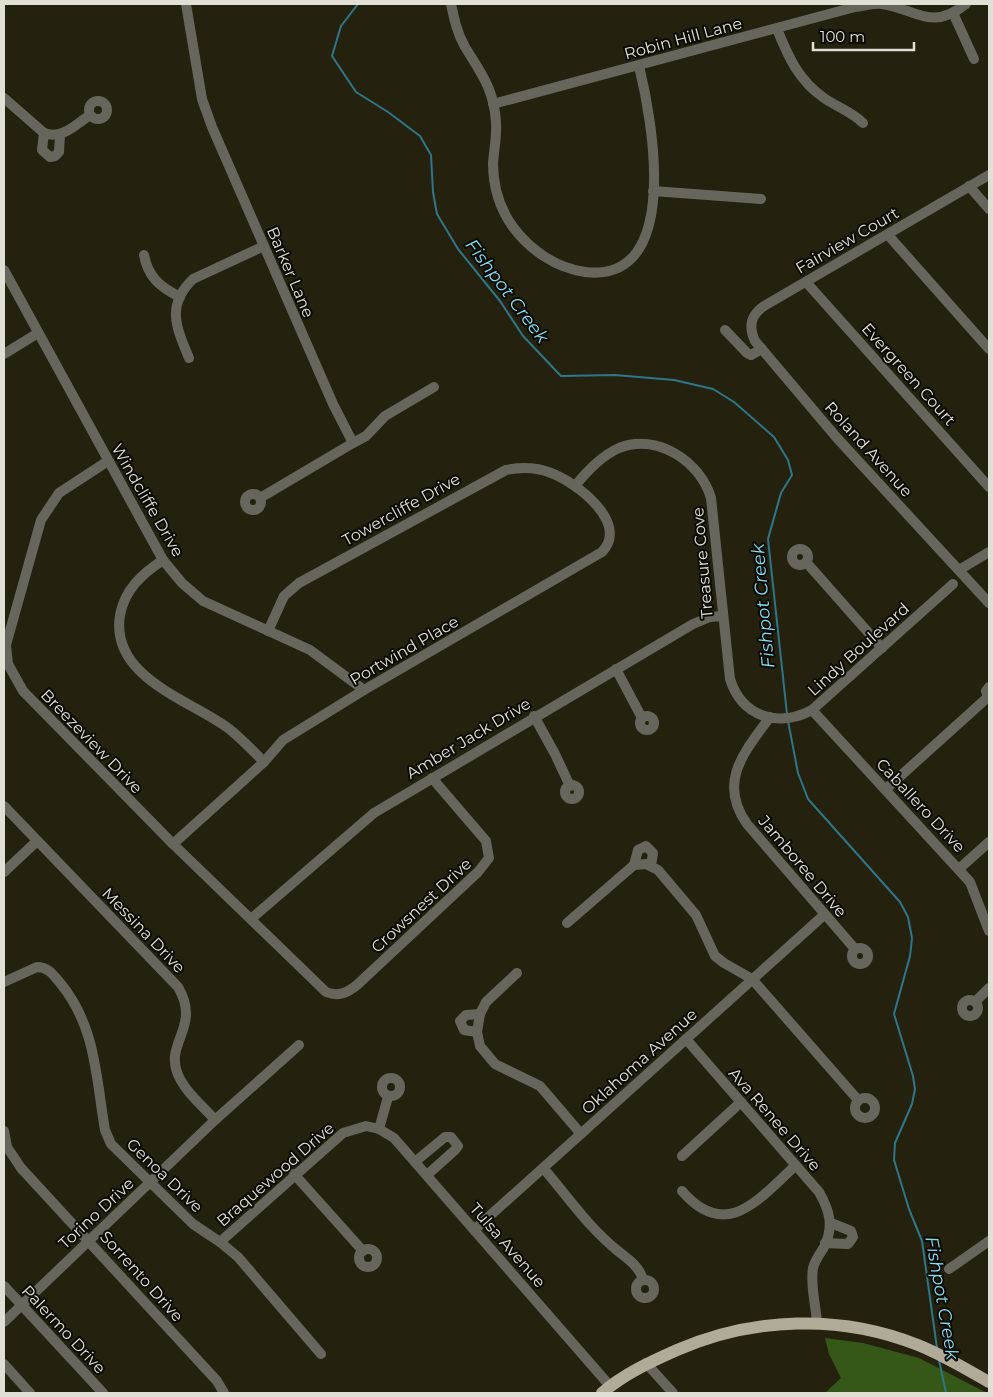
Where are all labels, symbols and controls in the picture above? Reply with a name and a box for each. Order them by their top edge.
street label: Robin Hill Lane [622,14,744,63]
scale bar [813,20,914,52]
text: 100 m [820,27,865,46]
street label: Fairview Court [792,203,903,278]
street label: Barker Lane [263,224,318,320]
water label: Fishpot Creek [461,234,554,349]
street label: Evergreen Court [858,319,960,430]
street label: Roland Avenue [821,398,916,501]
street label: Windcliffe Drive [107,440,188,560]
street label: Towercliffe Drive [339,469,463,550]
street label: Treasure Cove [688,507,717,619]
water label: Fishpot Creek [746,541,779,669]
street label: Lindy Boulevard [804,599,913,700]
street label: Portwind Place [347,612,462,689]
street label: Breezeview Drive [37,685,146,797]
street label: Amber Jack Drive [403,694,534,783]
street label: Caballero Drive [872,754,969,856]
street label: Jamboree Drive [754,811,851,921]
street label: Crowsnest Drive [367,854,475,957]
street label: Messina Drive [98,884,189,977]
street label: Oklahoma Avenue [578,1005,701,1118]
street label: Ava Renee Drive [725,1064,825,1175]
street label: Braquewood Drive [213,1118,338,1230]
street label: Genoa Drive [123,1134,207,1216]
street label: Torino Drive [55,1174,138,1253]
street label: Tulsa Avenue [466,1199,550,1292]
street label: Sorrento Drive [96,1227,187,1325]
water label: Fishpot Creek [920,1234,964,1363]
street label: Palermo Drive [18,1281,109,1378]

